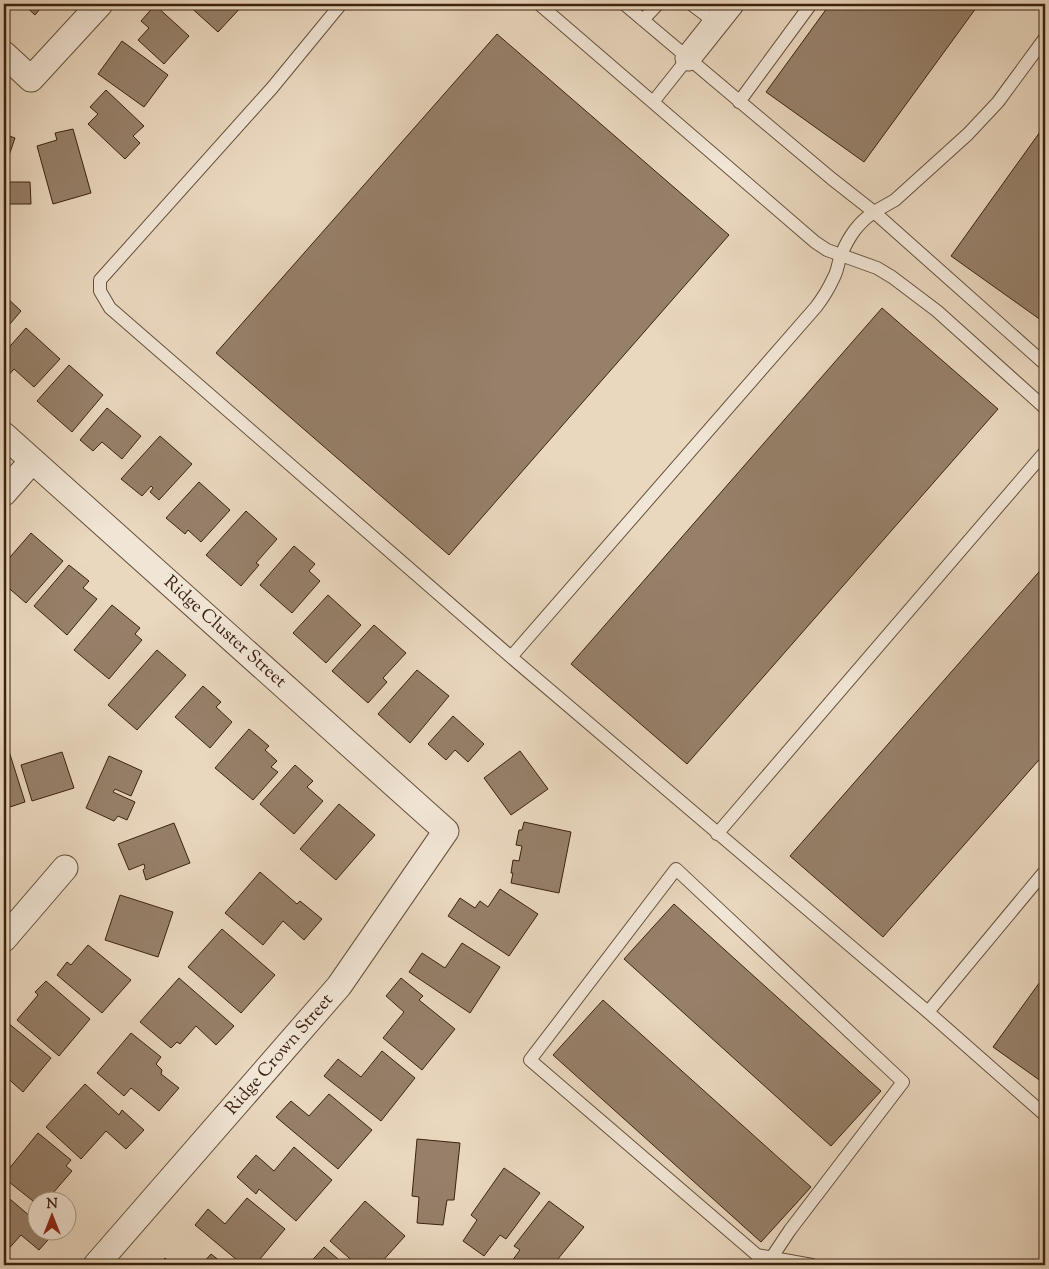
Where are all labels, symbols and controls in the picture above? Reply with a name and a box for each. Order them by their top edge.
street label: Ridge Cluster Street [157,570,292,695]
street label: Ridge Crown Street [220,989,340,1121]
north arrow [28,1192,78,1242]
text: N [46,1195,58,1215]

